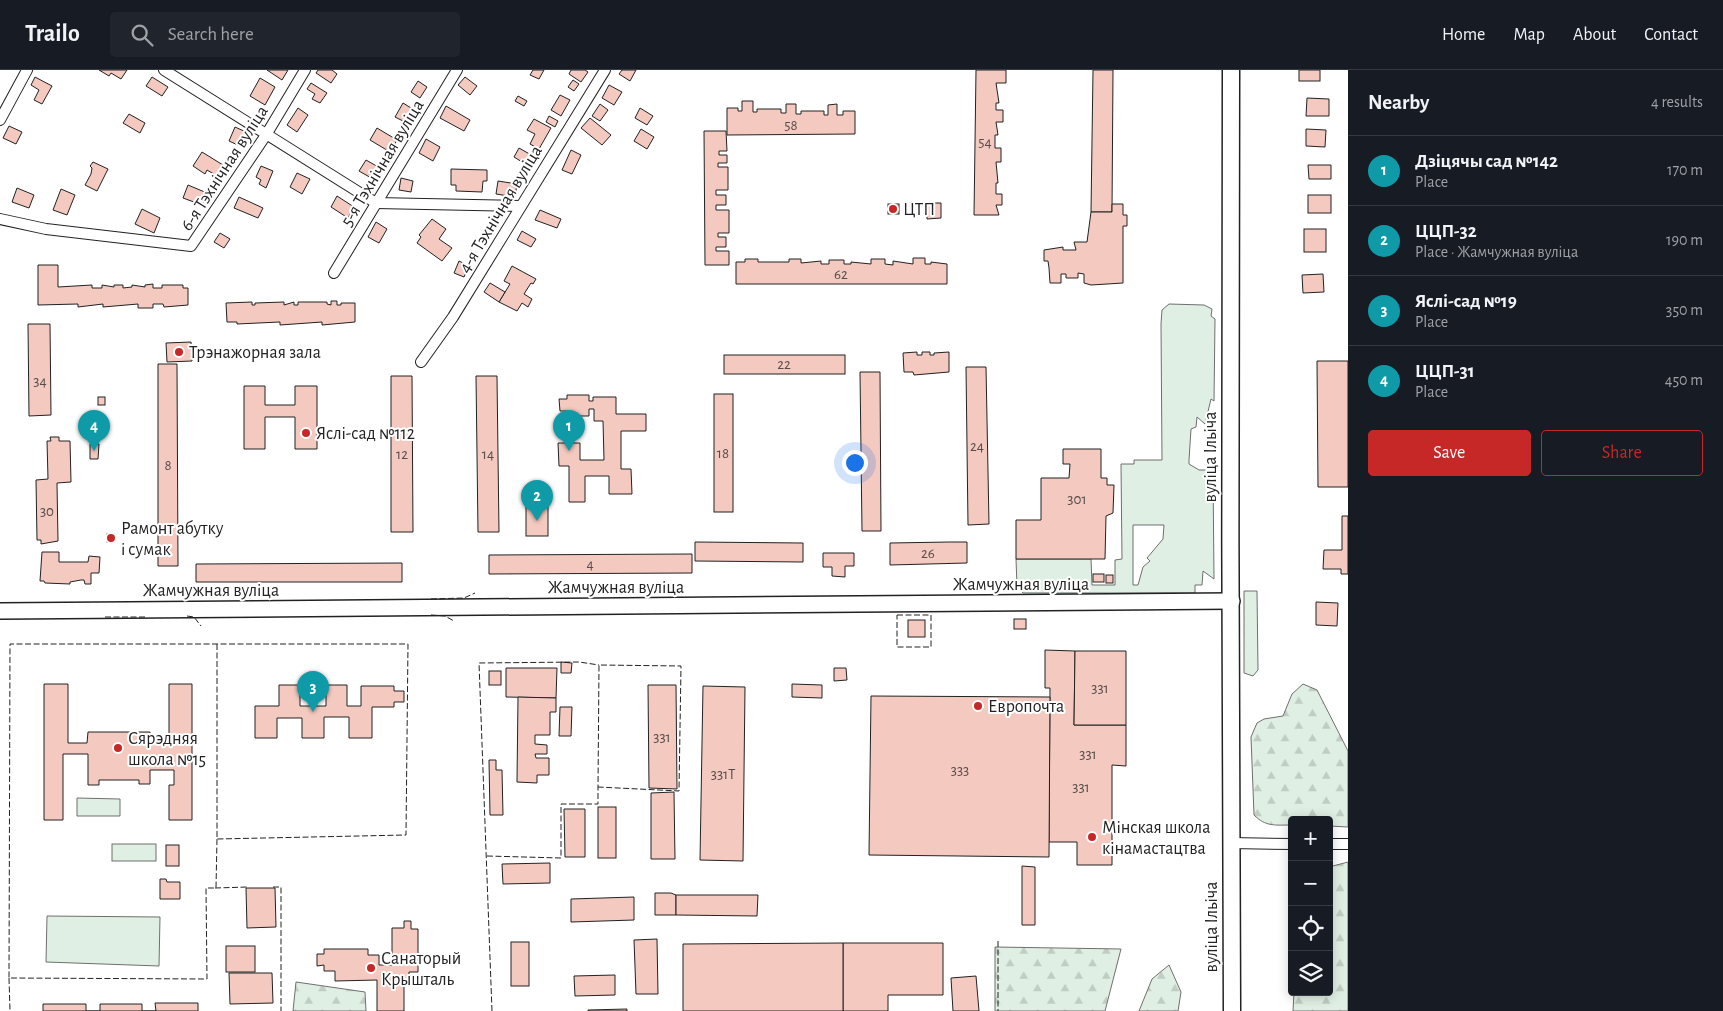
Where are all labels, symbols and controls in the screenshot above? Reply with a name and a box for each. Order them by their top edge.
search box [110,12,460,57]
icon: search [128,21,156,49]
text: Trailo [25,22,80,46]
text: Search here [168,25,254,44]
text: Home [1442,26,1485,44]
text: Map [1513,26,1545,44]
text: About [1573,26,1616,44]
text: Contact [1644,26,1698,44]
text: Nearby [1368,92,1429,113]
text: 4 results [1651,94,1703,110]
street label: 5-я Тэхнічная вуліца [338,97,428,230]
street label: 6-я Тэхнічная вуліца [178,103,272,234]
house number: 58 [784,118,798,133]
house number: 54 [978,135,992,150]
street label: 4-я Тэхнічная вуліца [456,143,546,276]
text: Дзіцячы сад №142 [1415,152,1558,171]
text: 1 [1381,162,1387,178]
text: 170 m [1667,162,1703,178]
text: Place [1415,174,1448,190]
place label: ЦТП [903,201,935,219]
marker: ЦТП [887,203,899,215]
text: ЦЦП-32 [1415,222,1477,241]
text: 2 [1380,232,1388,248]
text: 190 m [1666,232,1703,248]
text: Place · Жамчужная вуліца [1415,244,1578,260]
house number: 62 [834,267,848,282]
text: Яслі-сад №19 [1415,292,1517,311]
text: 3 [1381,302,1387,318]
text: 350 m [1666,302,1703,318]
text: Place [1415,314,1448,330]
place label: Трэнажорная зала [189,344,321,362]
marker: Трэнажорная зала [173,346,185,358]
house number: 22 [777,357,791,372]
text: ЦЦП-31 [1415,362,1475,381]
text: 4 [1380,372,1388,388]
text: 450 m [1665,372,1703,388]
house number: 34 [33,374,47,389]
text: Place [1415,384,1448,400]
pin: 4 [78,410,110,451]
pin: 1 [553,410,585,451]
street label: вуліца Ільіча [1202,412,1220,502]
place label: Яслі-сад №112 [316,425,415,443]
marker: Яслі-сад №112 [300,427,312,439]
button: Save [1368,430,1531,476]
button: Share [1541,430,1703,476]
house number: 24 [970,439,984,454]
house number: 18 [717,446,729,461]
house number: 12 [396,447,408,462]
house number: 14 [482,447,494,462]
your location [842,450,868,476]
house number: 8 [164,458,172,473]
pin: 2 [521,480,553,521]
house number: 301 [1067,492,1087,507]
house number: 30 [40,504,54,519]
place label: Рамонт абутку і сумак [121,519,224,559]
marker: Рамонт абутку і сумак [105,532,117,544]
house number: 26 [921,546,935,561]
house number: 4 [586,557,594,572]
street label: Жамчужная вуліца [953,576,1089,594]
street label: Жамчужная вуліца [548,579,684,597]
street label: Жамчужная вуліца [143,582,279,600]
pin: 3 [297,671,329,712]
house number: 331 [1091,681,1109,696]
place label: Европочта [988,698,1064,716]
marker: Европочта [972,700,984,712]
place label: Сярэдняя школа №15 [128,730,206,769]
house number: 331 [653,730,671,745]
marker: Сярэдняя школа №15 [112,742,124,754]
house number: 331 [1079,747,1097,762]
house number: 333 [951,763,969,778]
house number: 331Т [711,767,735,782]
house number: 331 [1072,780,1090,795]
map controls [1288,816,1333,996]
button: + [1288,816,1333,861]
place label: Мінская школа кінамастацтва [1102,819,1211,858]
marker: Мінская школа кінамастацтва [1086,831,1098,843]
button: − [1288,861,1333,906]
street label: вуліца Ільіча [1203,882,1221,972]
button: locate [1288,906,1333,951]
place label: Санаторый Крышталь [381,950,461,989]
button: layers [1288,951,1333,996]
marker: Санаторый Крышталь [365,962,377,974]

